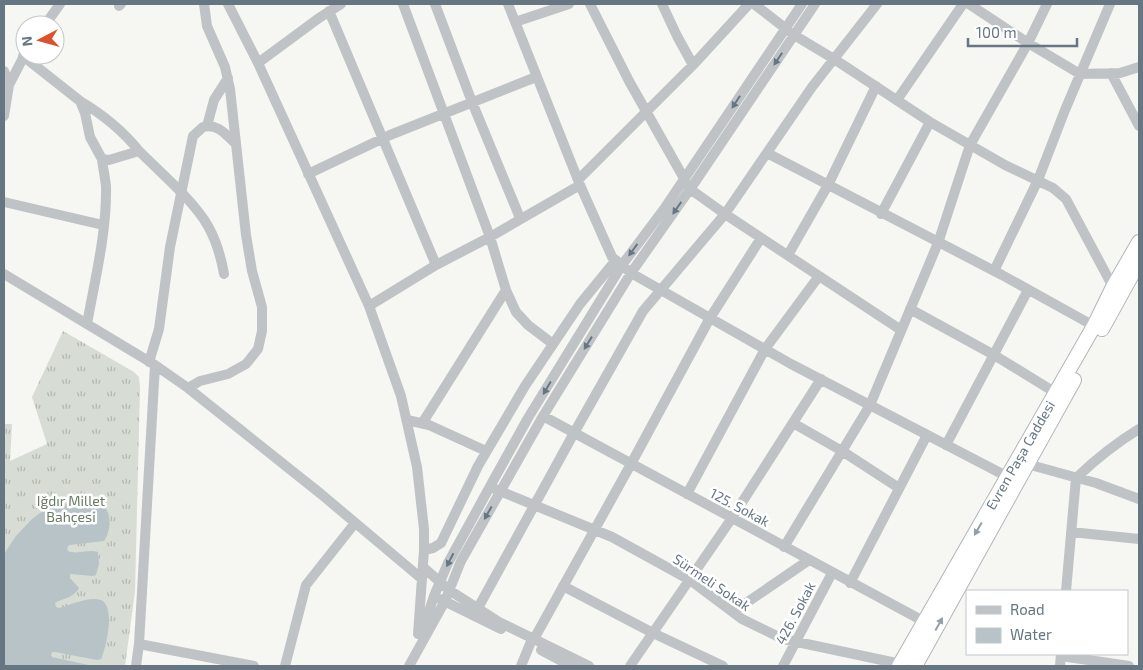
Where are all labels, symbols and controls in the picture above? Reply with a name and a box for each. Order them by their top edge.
north arrow [15,15,65,65]
scale bar [968,15,1077,47]
text: 100 m [976,23,1017,41]
text: N [18,35,36,47]
one-way arrow [773,52,783,65]
one-way arrow [731,96,741,109]
one-way arrow [672,201,682,214]
one-way arrow [628,243,638,257]
one-way arrow [584,337,593,350]
one-way arrow [542,381,552,394]
street label: Evren Paşa Caddesi [982,397,1059,513]
street label: 125. Sokak [707,484,773,530]
park label: Iğdır Millet Bahçesi [37,492,105,526]
one-way arrow [483,507,492,520]
one-way arrow [974,522,983,535]
street label: Sürmeli Sokak [670,550,754,614]
one-way arrow [446,553,454,567]
street label: 426. Sokak [771,579,819,647]
legend [966,590,1128,655]
text: Road [1010,600,1045,618]
one-way arrow [935,616,943,631]
text: Water [1010,625,1052,643]

